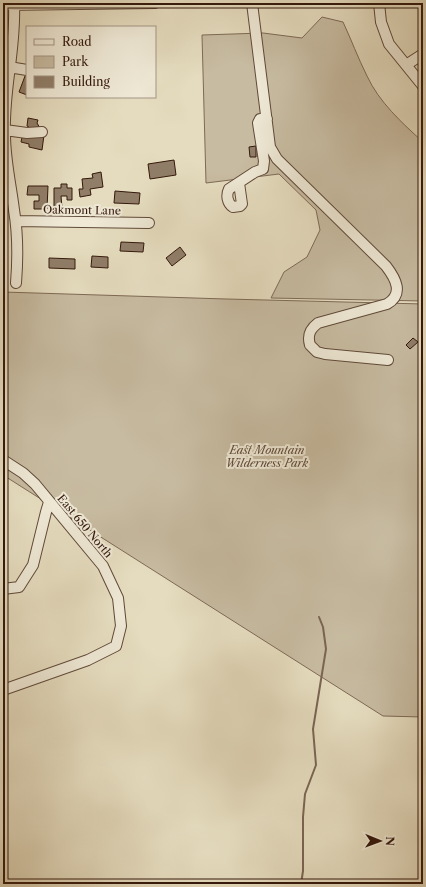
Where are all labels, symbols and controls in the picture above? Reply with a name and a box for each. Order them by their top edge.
legend [26,26,156,98]
text: Road [62,34,92,49]
text: Park [62,54,89,69]
text: Building [62,74,110,89]
street label: Oakmont Lane [43,202,121,218]
park label: East Mountain Wilderness Park [226,443,308,470]
street label: East 650 North [54,492,116,561]
north arrow [360,821,400,861]
text: N [383,836,397,847]

